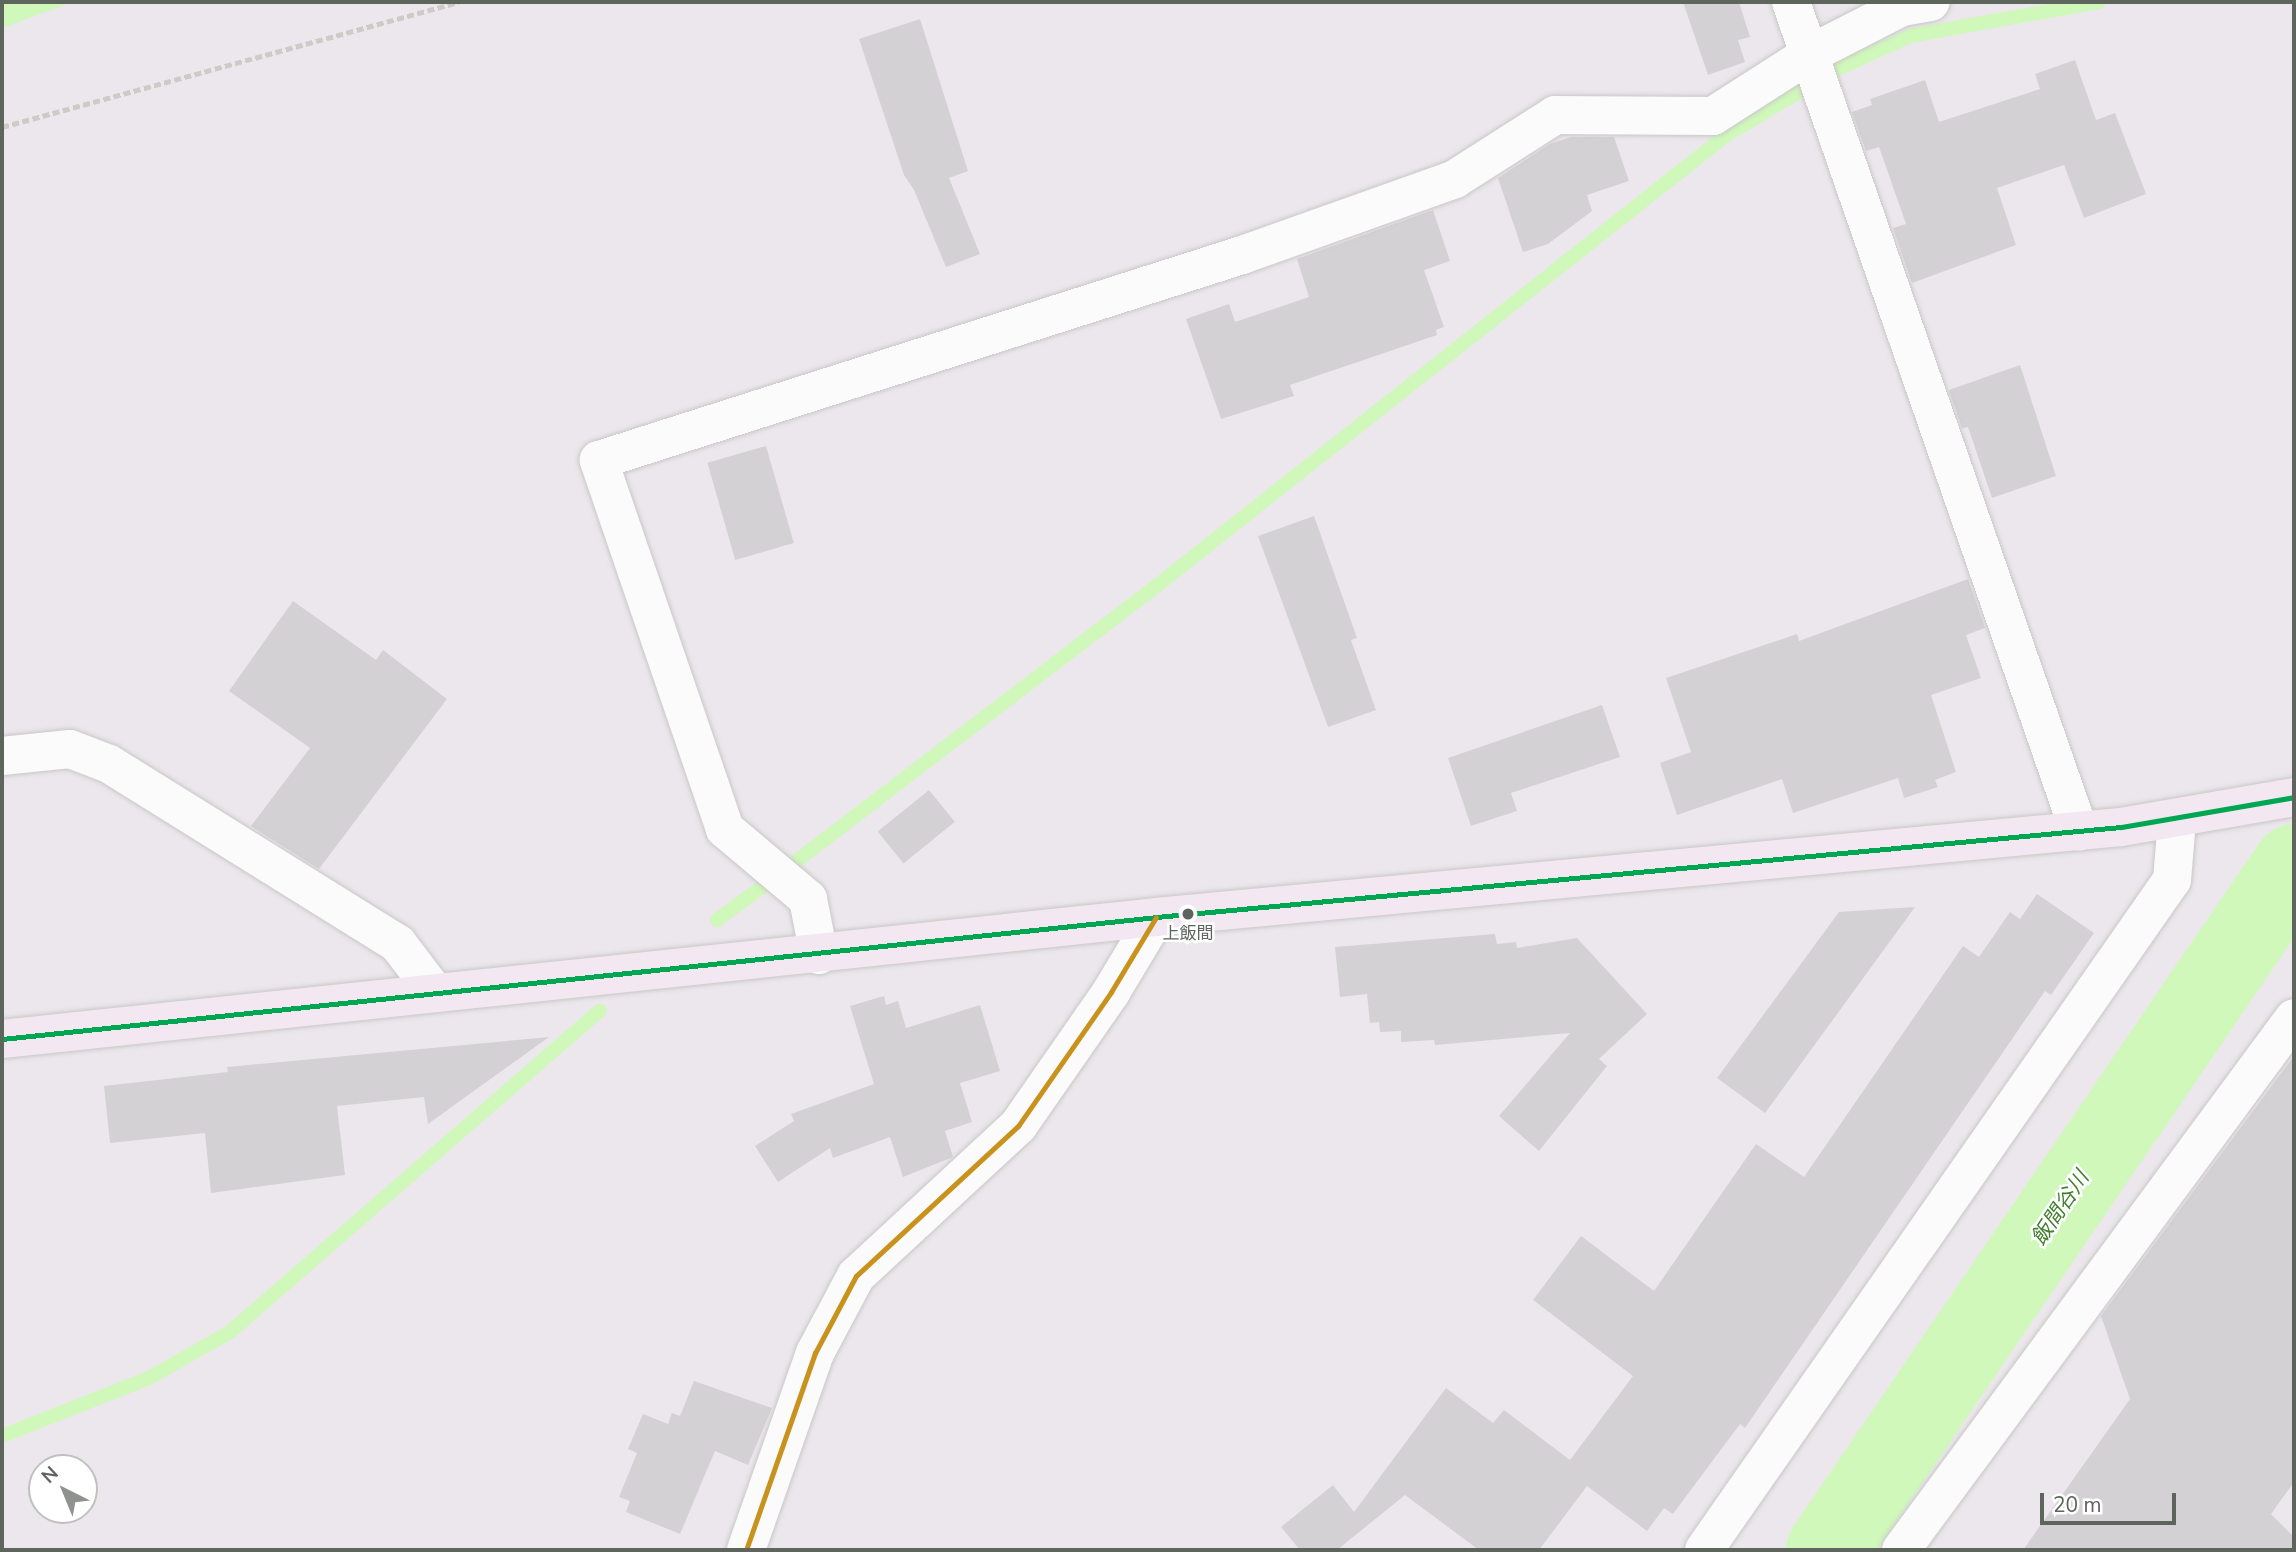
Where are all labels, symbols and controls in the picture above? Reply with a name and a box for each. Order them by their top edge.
marker: 上飯間 [1181,907,1195,921]
place label: 上飯間 [1163,924,1213,944]
water label: 飯間谷川 [2026,1166,2094,1250]
north arrow [28,1454,98,1524]
text: N [36,1461,64,1489]
scale bar [2044,1478,2180,1522]
text: 20 m [2053,1491,2102,1519]

